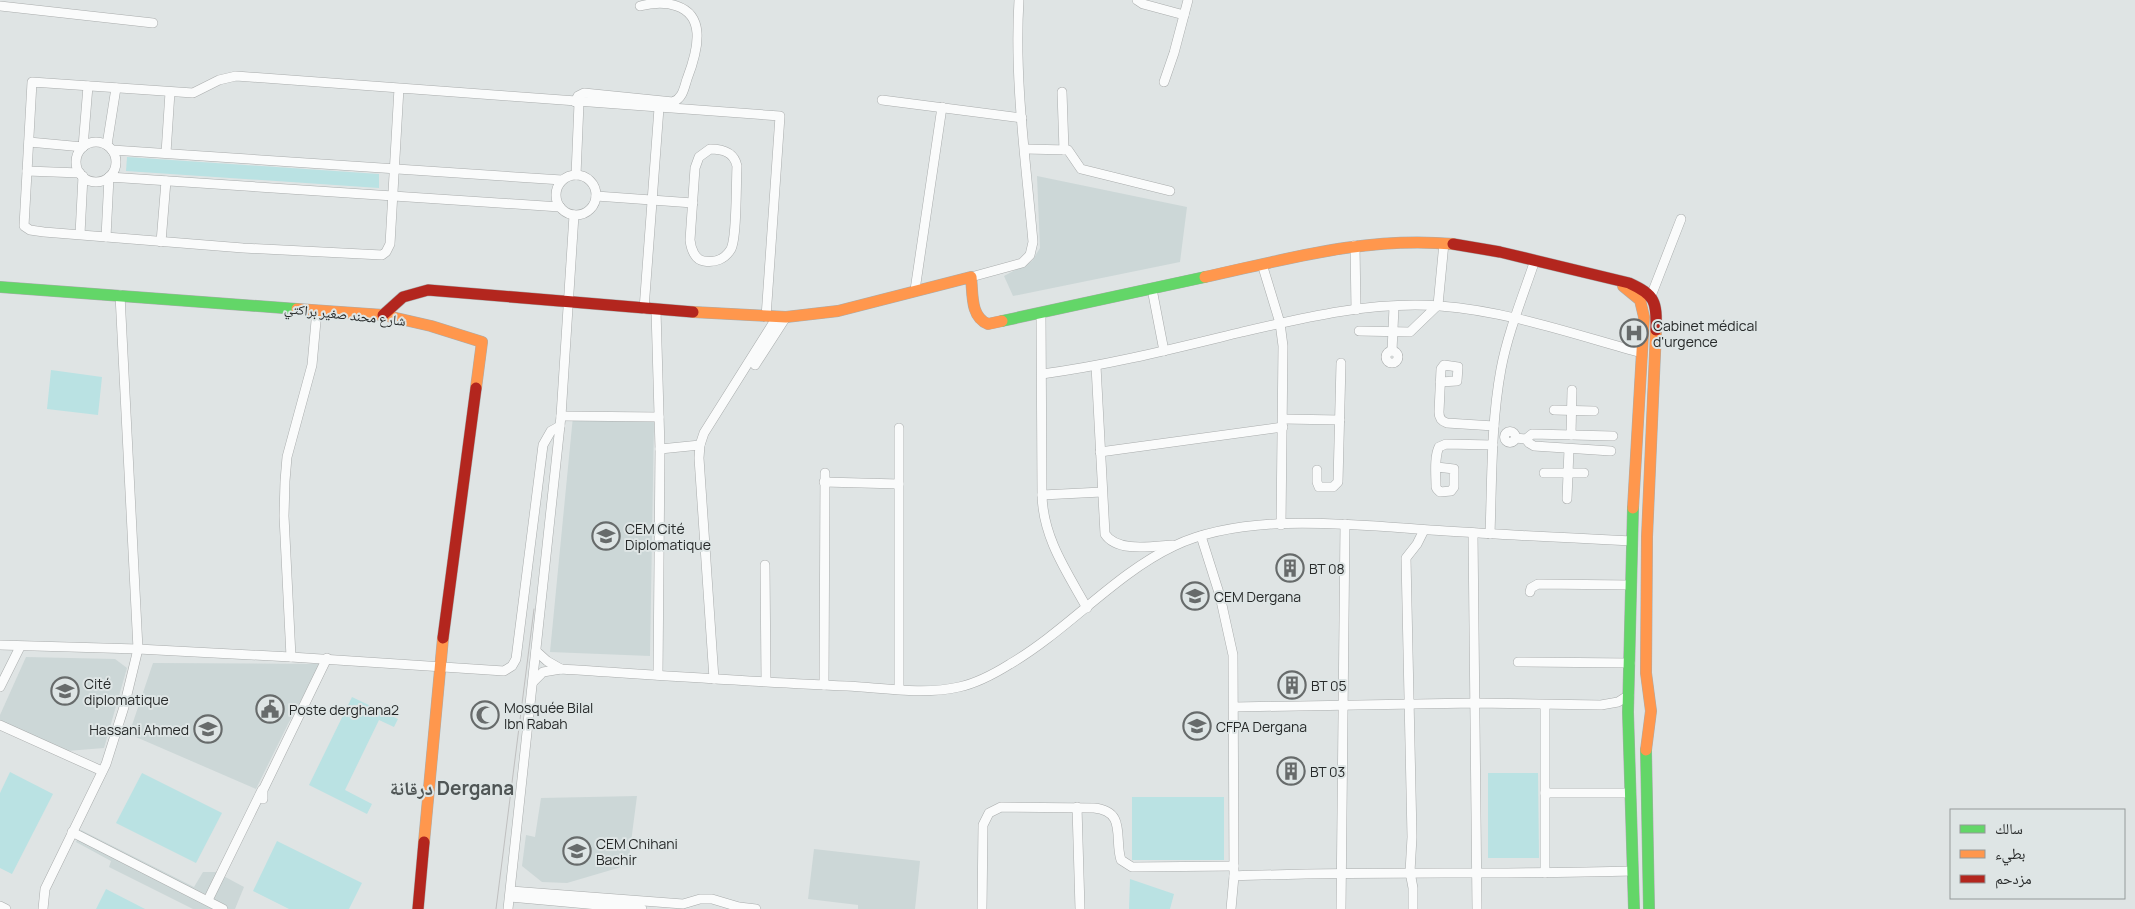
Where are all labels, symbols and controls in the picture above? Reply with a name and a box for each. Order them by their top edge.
street label: شارع محند صغير براكتي [283,298,407,332]
place label: Cabinet médical d'urgence [1653,316,1758,351]
hospital icon: Cabinet médical d'urgence [1619,318,1649,348]
place label: CEM Cité Diplomatique [625,519,711,554]
school or university icon: CEM Cité Diplomatique [591,521,621,551]
building icon: BT 08 [1275,553,1305,583]
place label: BT 08 [1309,559,1345,578]
school or university icon: CEM Dergana [1180,581,1210,611]
place label: CEM Dergana [1214,587,1301,606]
building icon: BT 05 [1277,670,1307,700]
place label: Cité diplomatique [84,674,169,709]
school or university icon: Cité diplomatique [50,676,80,706]
place label: BT 05 [1311,676,1347,695]
public building icon: Poste derghana2 [255,694,285,724]
place label: Mosquée Bilal Ibn Rabah [504,698,593,733]
place label: Poste derghana2 [289,700,399,719]
mosque icon: Mosquée Bilal Ibn Rabah [470,700,500,730]
school or university icon: CFPA Dergana [1182,711,1212,741]
school or university icon: Hassani Ahmed [193,714,223,744]
place label: CFPA Dergana [1216,717,1307,736]
place label: Hassani Ahmed [89,720,189,739]
building icon: BT 03 [1276,756,1306,786]
place label: BT 03 [1310,762,1345,781]
district label: درقانة Dergana [390,775,514,801]
legend [1950,809,2125,899]
text: سالك [1995,818,2023,839]
place label: CEM Chihani Bachir [596,834,678,869]
school or university icon: CEM Chihani Bachir [562,836,592,866]
text: بطيء [1995,843,2025,866]
text: مزدحم [1995,868,2032,889]

